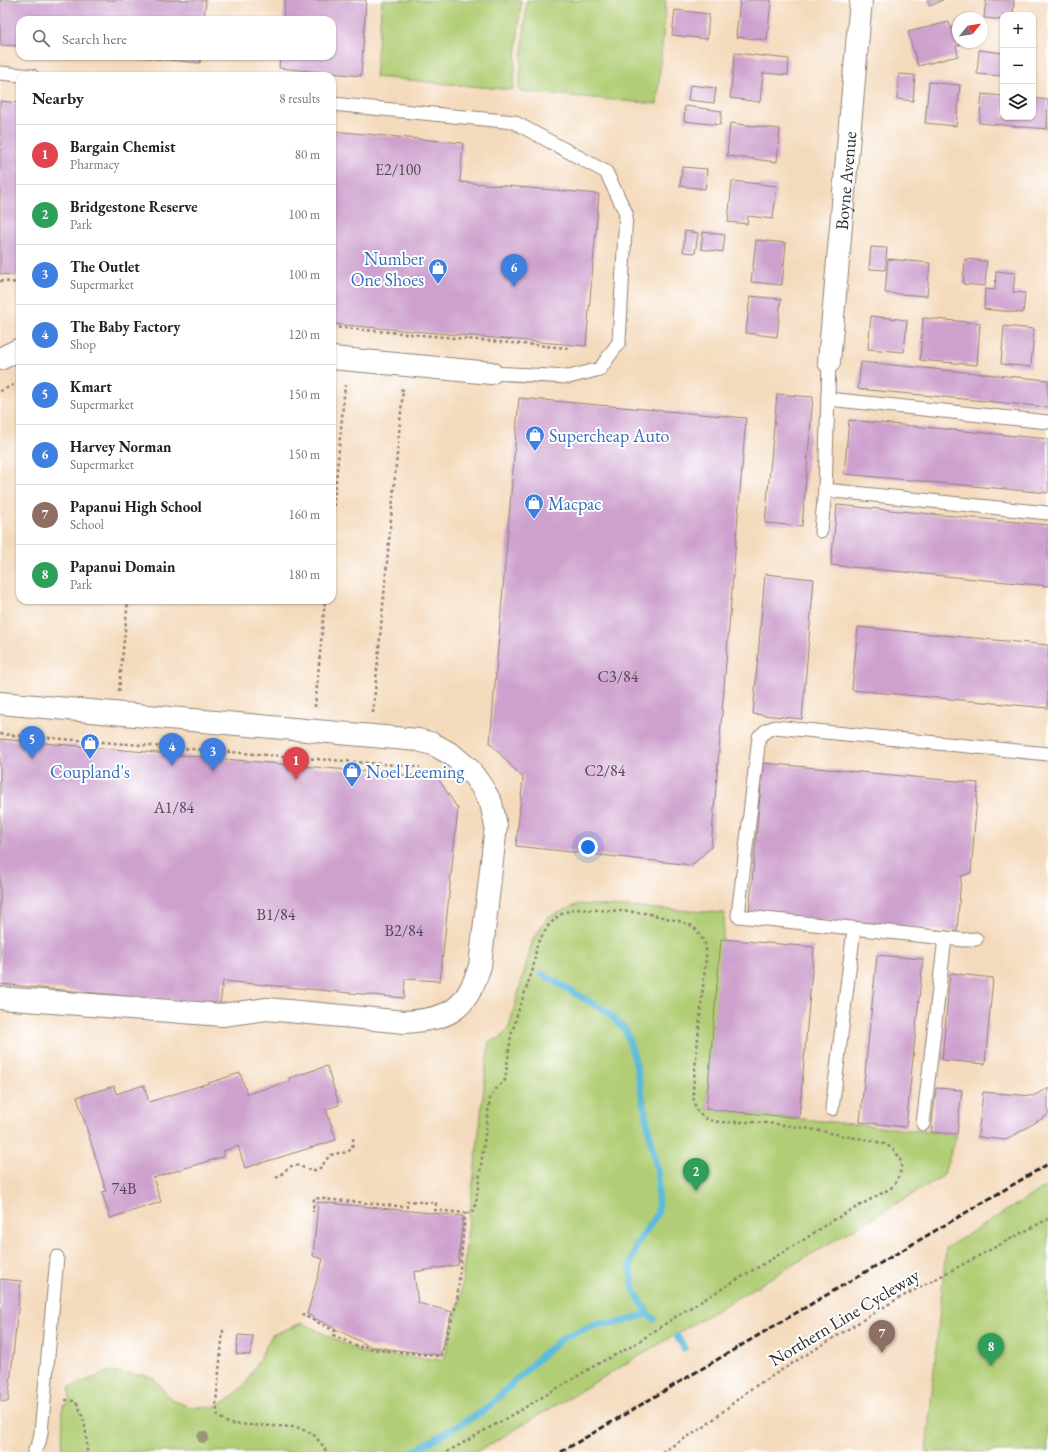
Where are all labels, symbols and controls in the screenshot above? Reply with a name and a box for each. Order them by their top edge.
north arrow [952,12,988,48]
map controls [1000,12,1036,120]
button: + [1000,12,1036,48]
search box [16,16,336,60]
icon: search [30,27,52,49]
text: Search here [62,29,127,48]
button: − [1000,48,1036,84]
button: layers [1000,84,1036,120]
text: Nearby [32,87,84,109]
text: 8 results [279,90,320,107]
street label: Boyne Avenue [829,130,861,231]
text: Bargain Chemist [70,137,176,156]
text: 1 [42,146,48,163]
text: 80 m [295,146,320,163]
text: Pharmacy [70,156,119,173]
house number: E2/100 [375,159,421,180]
text: Bridgestone Reserve [70,197,198,216]
text: 2 [42,206,48,223]
text: 100 m [289,206,320,223]
text: Park [70,216,92,233]
place label: Number One Shoes [351,247,424,291]
pin: 6 [501,254,527,287]
text: The Outlet [70,257,140,276]
shop icon: Number One Shoes [427,257,449,285]
text: 3 [42,266,48,283]
text: 100 m [289,266,320,283]
text: Supermarket [70,276,134,293]
text: The Baby Factory [70,317,180,336]
text: 4 [42,326,48,343]
text: 120 m [289,326,320,343]
text: Shop [70,336,96,353]
text: Kmart [70,377,112,396]
text: 5 [42,386,48,403]
text: 150 m [289,386,320,403]
text: Supermarket [70,396,134,413]
shop icon: Supercheap Auto [524,424,546,452]
place label: Supercheap Auto [549,424,670,447]
text: Harvey Norman [70,437,172,456]
text: 6 [42,446,48,463]
text: 150 m [289,446,320,463]
text: Supermarket [70,456,134,473]
shop icon: Macpac [523,492,545,520]
place label: Macpac [548,492,602,515]
text: Papanui High School [70,497,202,516]
text: 7 [42,506,48,523]
text: 160 m [289,506,320,523]
text: School [70,516,104,533]
text: Papanui Domain [70,557,175,576]
text: 8 [42,566,48,583]
text: 180 m [289,566,320,583]
text: Park [70,576,92,593]
house number: C3/84 [598,666,639,687]
pin: 5 [19,726,45,759]
shop icon: Coupland's [79,732,101,760]
pin: 4 [159,733,185,766]
pin: 3 [200,738,226,771]
pin: 1 [283,747,309,780]
place label: Coupland's [50,760,130,783]
shop icon: Noel Leeming [341,760,363,788]
place label: Noel Leeming [366,760,464,783]
house number: C2/84 [585,760,626,781]
house number: A1/84 [153,797,195,818]
your location [578,837,598,857]
house number: B1/84 [257,904,296,925]
house number: B2/84 [385,920,424,941]
pin: 2 [683,1158,709,1191]
house number: 74B [112,1178,136,1199]
street label: Northern Line Cycleway [765,1263,923,1371]
pin: 7 [869,1320,895,1353]
pin: 8 [978,1333,1004,1366]

